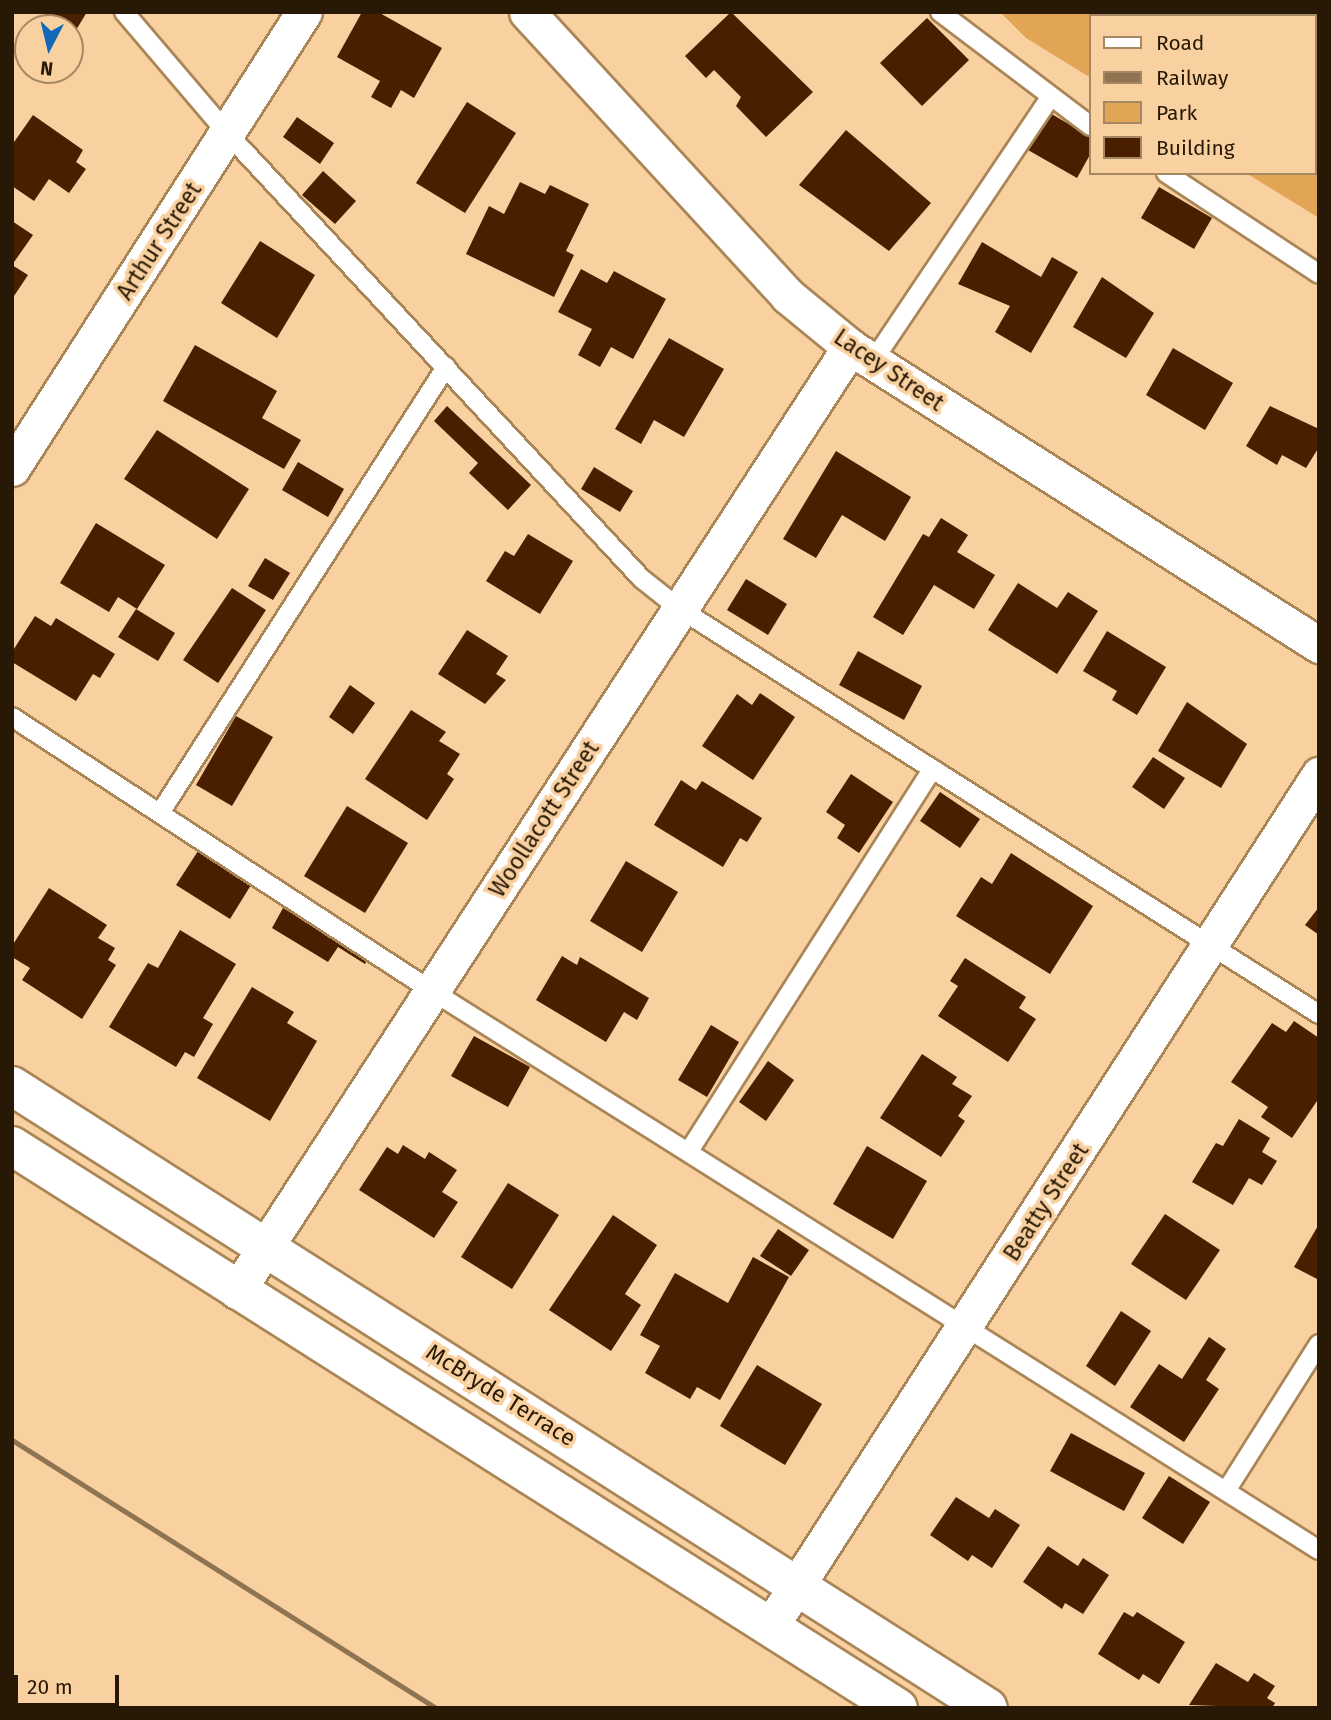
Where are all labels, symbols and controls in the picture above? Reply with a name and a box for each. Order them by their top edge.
north arrow [14,14,84,84]
legend [1090,14,1317,175]
text: Road [1156,30,1204,56]
text: N [39,56,54,81]
text: Railway [1156,65,1228,91]
text: Park [1156,100,1197,126]
text: Building [1156,135,1235,161]
street label: Arthur Street [111,177,207,305]
street label: Lacey Street [829,323,949,417]
street label: Woollacott Street [483,736,605,902]
street label: Beatty Street [998,1138,1094,1266]
street label: McBryde Terrace [421,1338,581,1452]
scale bar [18,1660,122,1704]
text: 20 m [27,1674,73,1700]

